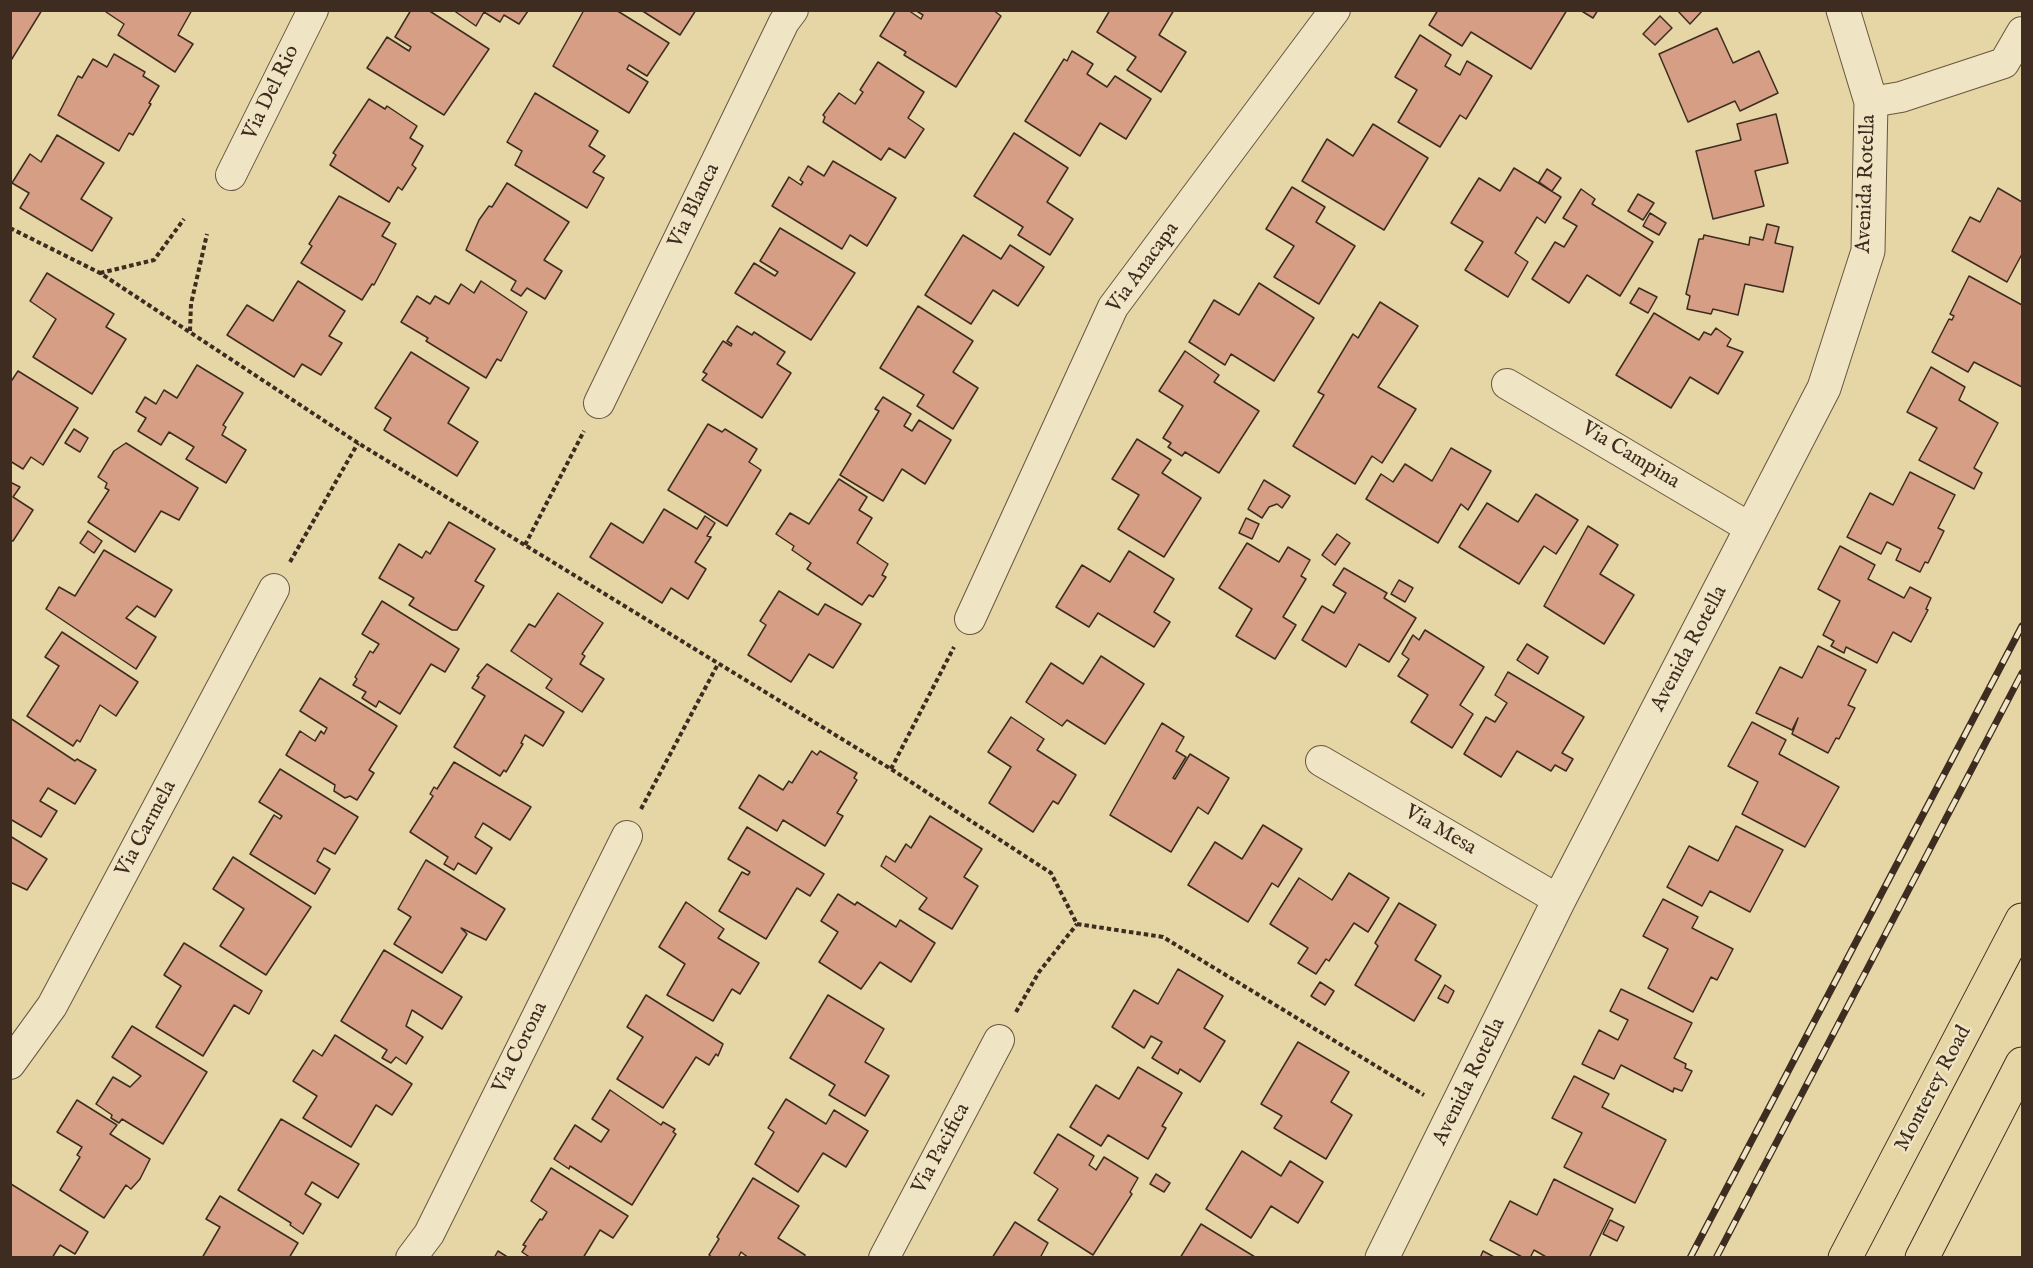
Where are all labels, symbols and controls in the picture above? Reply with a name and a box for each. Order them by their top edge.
street label: Via Del Rio [238,41,306,145]
street label: Avenida Rotella [1852,114,1882,254]
street label: Via Blanca [664,160,726,252]
street label: Via Anacapa [1103,218,1185,318]
street label: Via Campina [1576,417,1684,495]
street label: Avenida Rotella [1646,582,1734,716]
street label: Via Carmela [111,777,183,881]
street label: Via Mesa [1400,800,1480,862]
street label: Via Corona [488,998,554,1098]
street label: Avenida Rotella [1428,1014,1512,1150]
street label: Monterey Road [1890,1022,1978,1156]
street label: Via Pacifica [908,1099,976,1199]

